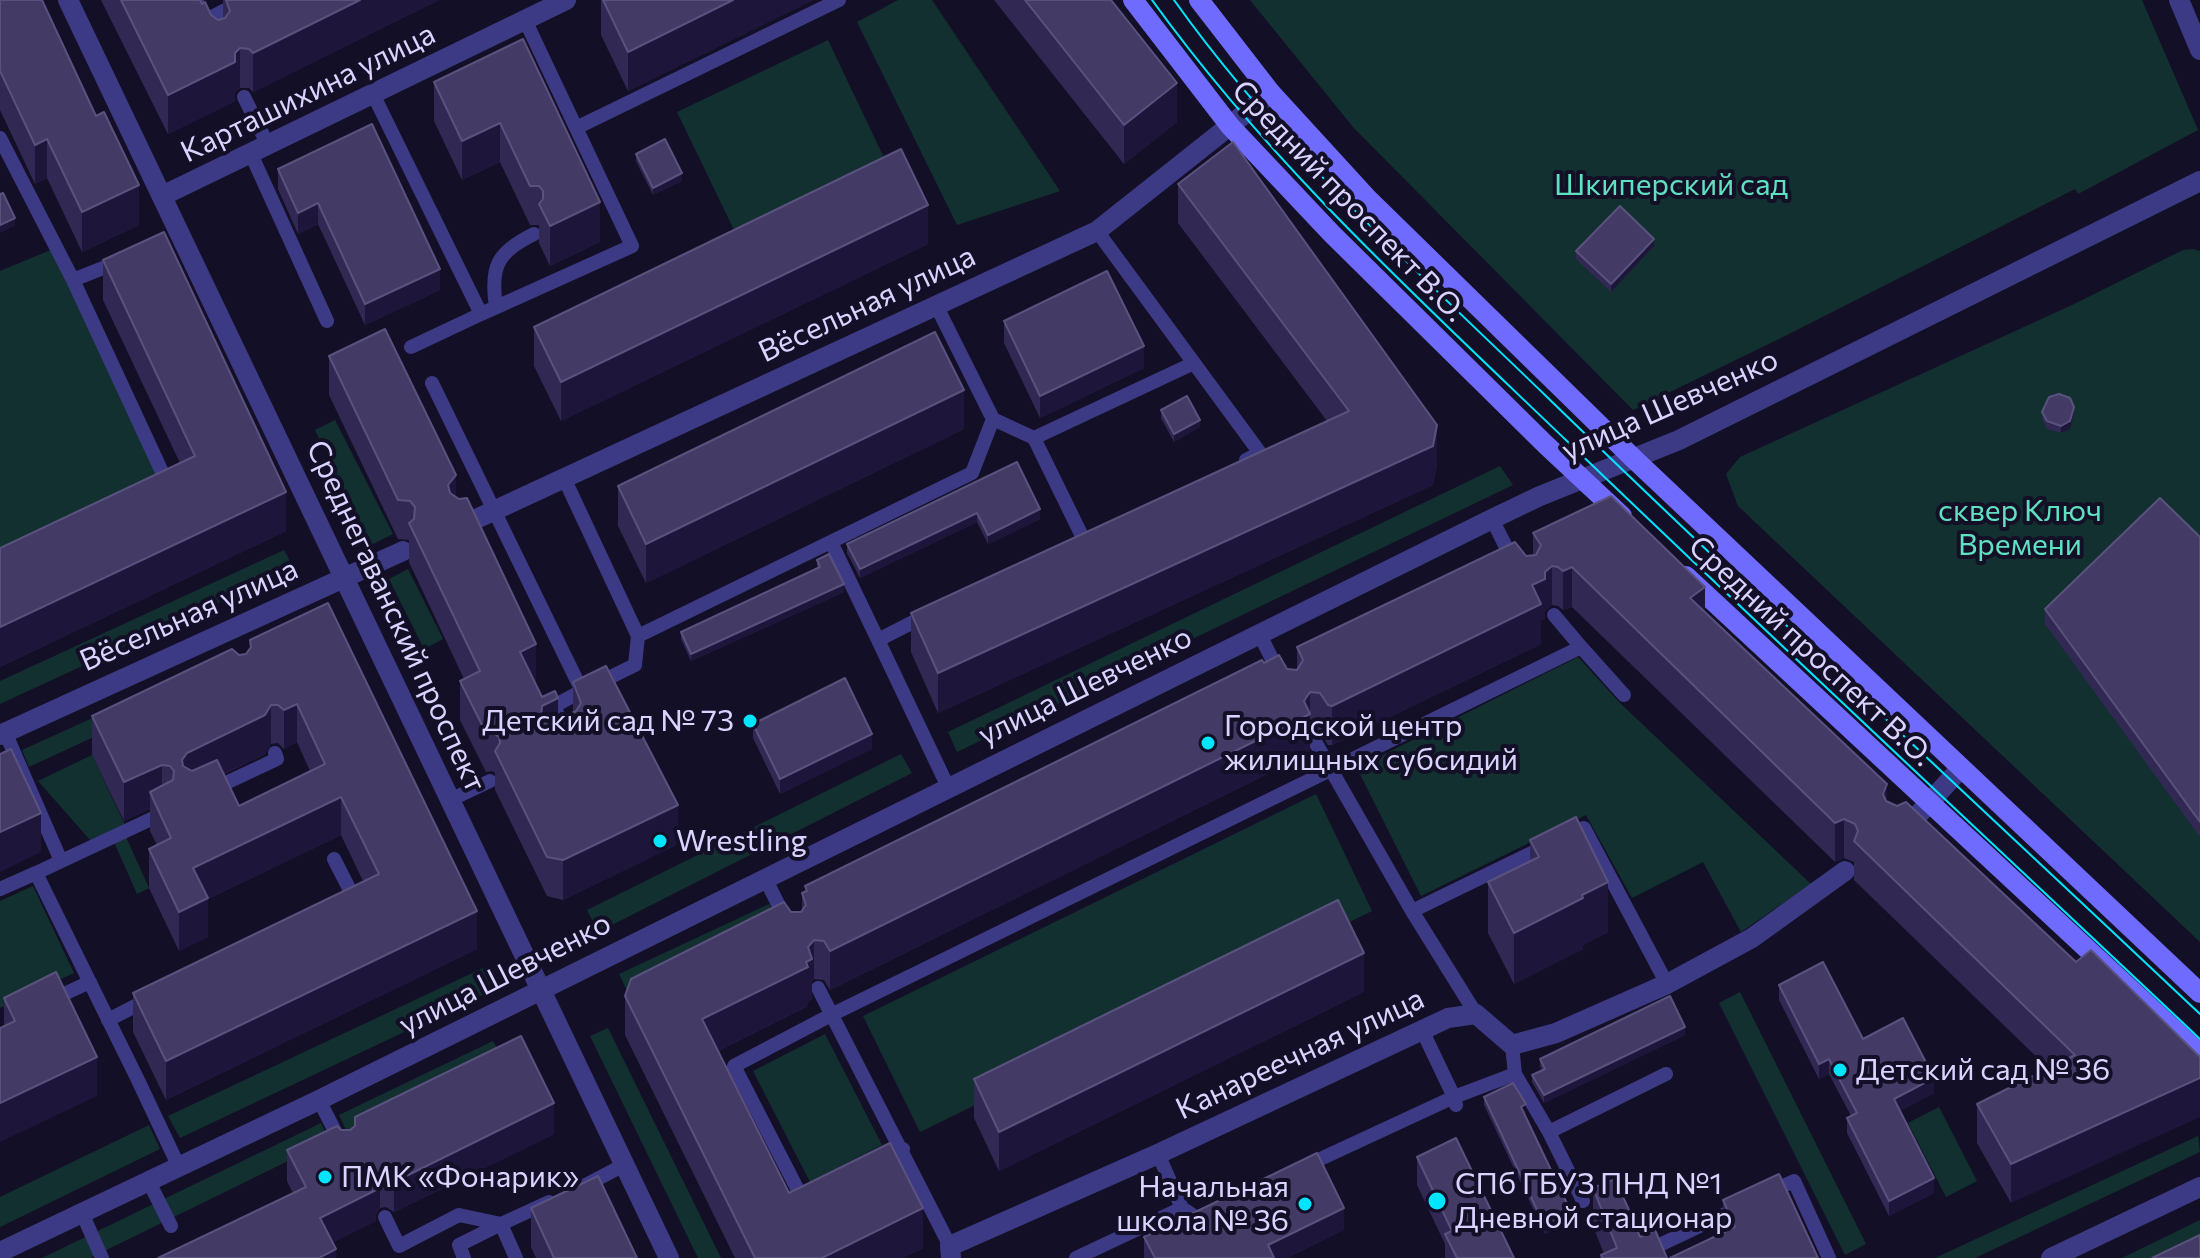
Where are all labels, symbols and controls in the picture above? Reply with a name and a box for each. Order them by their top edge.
street label: Карташихина улица [175,16,441,170]
street label: Средний проспект В.О. [1224,73,1474,329]
park label: Шкиперский сад [1554,167,1788,203]
street label: Вёсельная улица [753,238,981,370]
street label: улица Шевченко [1556,341,1784,469]
street label: Среднегаванский проспект [299,435,493,797]
park label: сквер Ключ Времени [1938,493,2102,564]
street label: Средний проспект В.О. [1681,528,1941,774]
street label: Вёсельная улица [74,551,304,679]
street label: улица Шевченко [972,619,1198,753]
place label: Детский сад № 73 [482,703,734,739]
place label: Городской центр жилищных субсидий [1224,708,1518,778]
marker: Детский сад № 73 [741,712,759,730]
marker: Городской центр жилищных субсидий [1199,734,1217,752]
place label: Wrestling [676,823,807,859]
marker: Wrestling [651,832,669,850]
street label: улица Шевченко [393,905,617,1043]
street label: Канареечная улица [1170,981,1430,1127]
place label: Детский сад № 36 [1856,1052,2110,1088]
marker: Детский сад № 36 [1831,1061,1849,1079]
place label: ПМК «Фонарик» [341,1159,579,1195]
place label: СПб ГБУЗ ПНД №1 Дневной стационар [1455,1166,1733,1236]
marker: ПМК «Фонарик» [316,1168,334,1186]
place label: Начальная школа № 36 [1116,1169,1289,1240]
marker: СПб ГБУЗ ПНД №1 Дневной стационар [1426,1190,1448,1212]
marker: Начальная школа № 36 [1296,1195,1314,1213]

